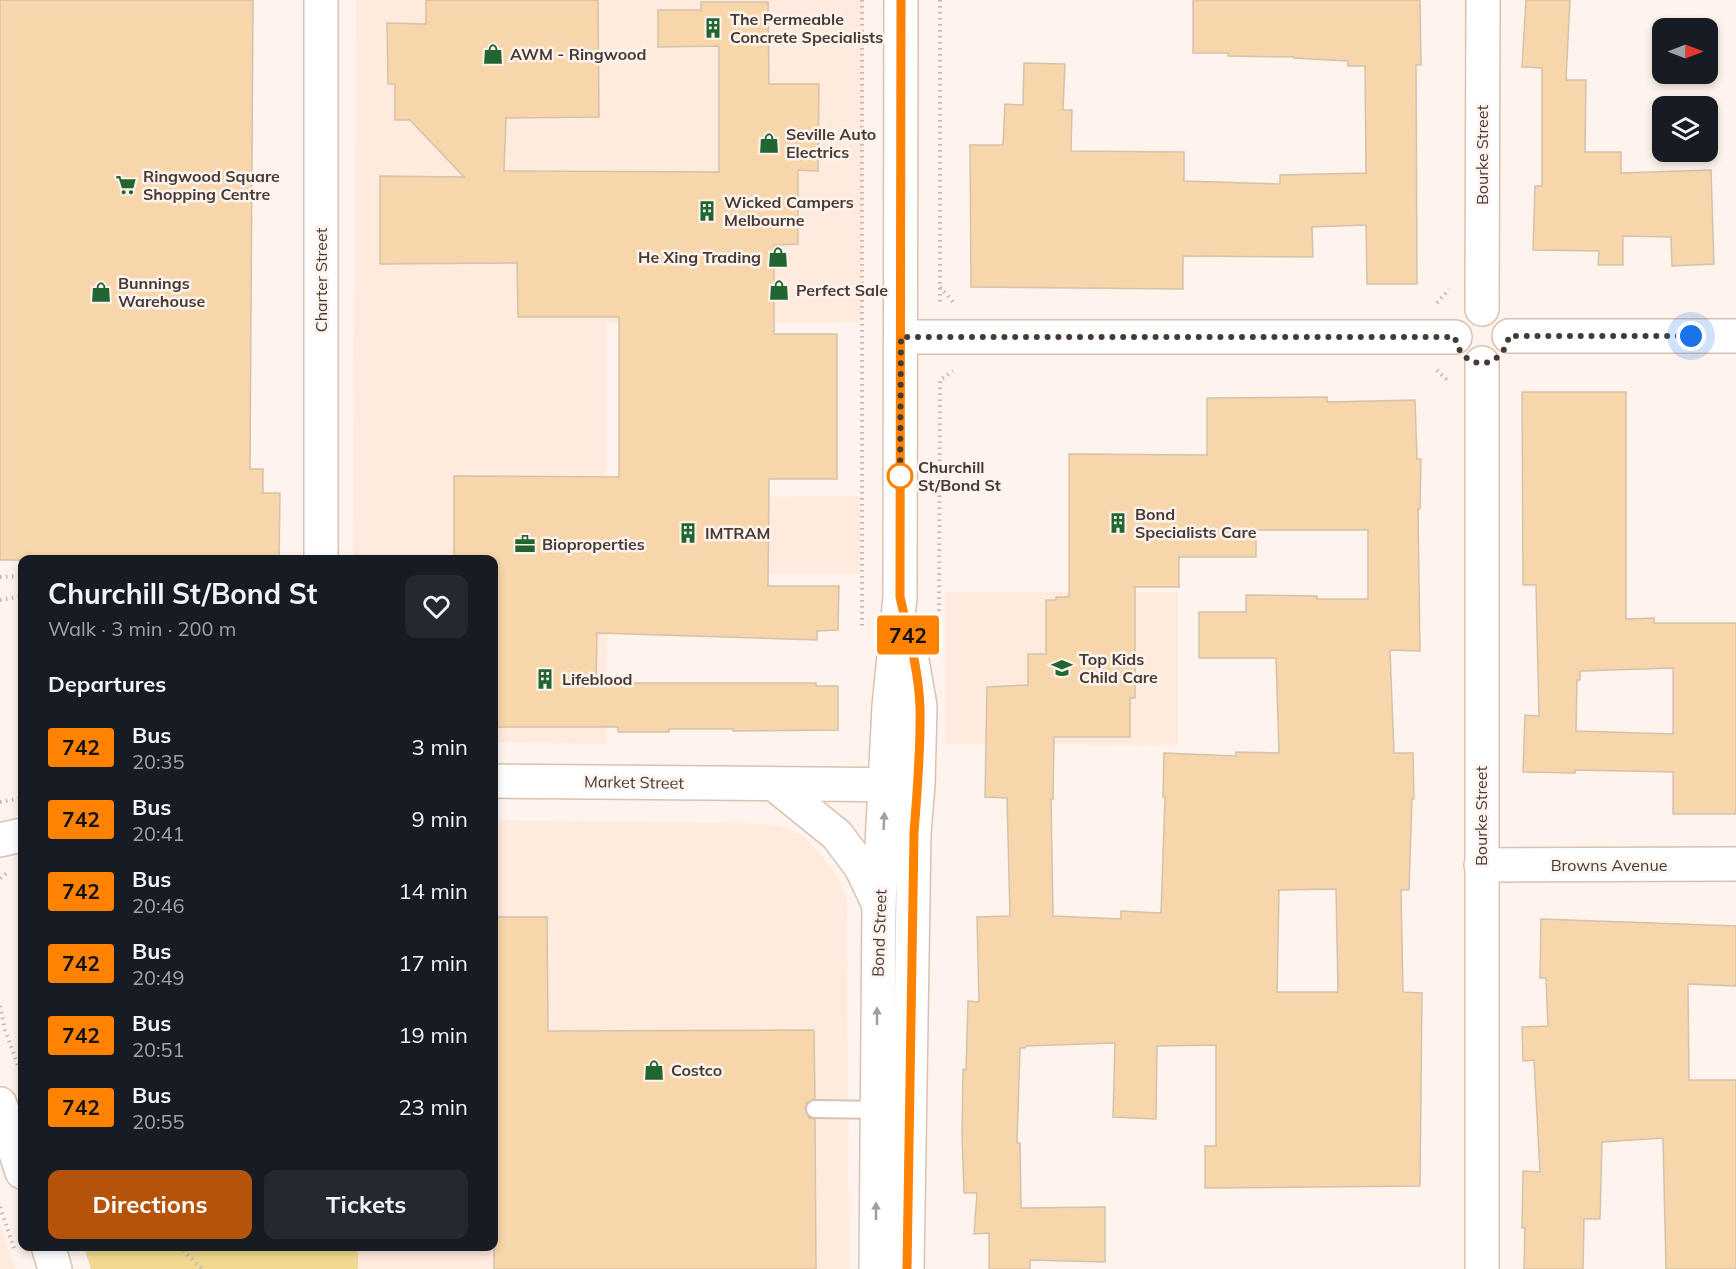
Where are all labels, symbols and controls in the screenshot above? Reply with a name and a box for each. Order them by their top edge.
place label: The Permeable Concrete Specialists [730,9,883,47]
building icon: The Permeable Concrete Specialists [701,16,725,40]
north arrow [1652,18,1718,84]
map controls [1652,18,1718,162]
shop icon: AWM - Ringwood [481,42,505,66]
place label: AWM - Ringwood [510,44,647,64]
button: layers [1652,96,1718,162]
street label: Bourke Street [1472,104,1492,205]
place label: Seville Auto Electrics [786,124,876,162]
shop icon: Seville Auto Electrics [757,131,781,155]
place label: Ringwood Square Shopping Centre [143,166,280,204]
supermarket icon: Ringwood Square Shopping Centre [114,173,138,197]
place label: Wicked Campers Melbourne [724,192,854,230]
building icon: Wicked Campers Melbourne [695,199,719,223]
street label: Charter Street [311,227,331,332]
shop icon: He Xing Trading [766,245,790,269]
place label: He Xing Trading [638,247,761,267]
place label: Bunnings Warehouse [118,273,205,311]
shop icon: Perfect Sale [767,278,791,302]
shop icon: Bunnings Warehouse [89,280,113,304]
place label: Perfect Sale [796,280,888,300]
your location [1676,321,1706,351]
place label: Churchill St/Bond St [918,457,1001,495]
marker: Churchill St/Bond St [887,463,913,489]
place label: Bond Specialists Care [1135,504,1257,542]
building icon: Bond Specialists Care [1106,511,1130,535]
building icon: IMTRAM [676,521,700,545]
place label: IMTRAM [705,523,770,543]
office icon: Bioproperties [513,532,537,556]
place label: Bioproperties [542,534,645,554]
button: heart [405,575,468,638]
text: Churchill St/Bond St [48,576,317,611]
text: Walk · 3 min · 200 m [48,616,236,641]
line badge: 742 [874,616,942,654]
text: 742 [889,622,927,648]
place label: Top Kids Child Care [1079,649,1158,687]
school or university icon: Top Kids Child Care [1050,656,1074,680]
building icon: Lifeblood [533,667,557,691]
place label: Lifeblood [562,669,633,689]
text: Departures [48,670,166,698]
text: Bus [132,721,171,749]
text: 3 min [412,733,468,761]
text: 742 [62,734,100,760]
text: 20:35 [132,749,185,774]
street label: Bourke Street [1471,765,1491,866]
street label: Market Street [584,771,685,793]
text: Bus [132,793,171,821]
text: 9 min [412,805,468,833]
text: 742 [62,806,100,832]
one-way arrow [879,811,888,830]
text: 20:41 [132,821,185,846]
street label: Browns Avenue [1551,855,1667,875]
text: Bus [132,865,171,893]
text: 14 min [398,877,468,905]
text: 742 [62,878,100,904]
street label: Bond Street [867,889,891,977]
text: 20:46 [132,893,185,918]
text: Bus [132,937,171,965]
text: 17 min [398,949,468,977]
text: 742 [62,950,100,976]
text: 20:49 [132,965,185,990]
one-way arrow [872,1006,882,1025]
text: Bus [132,1009,171,1037]
text: 19 min [398,1021,468,1049]
text: 742 [62,1022,100,1048]
text: 20:51 [132,1037,185,1062]
shop icon: Costco [642,1058,666,1082]
place label: Costco [671,1060,722,1080]
text: Bus [132,1081,171,1109]
text: 23 min [398,1093,468,1121]
text: 742 [62,1094,100,1120]
text: 20:55 [132,1109,185,1134]
button: Directions [48,1170,252,1239]
button: Tickets [264,1170,468,1239]
one-way arrow [871,1201,881,1220]

